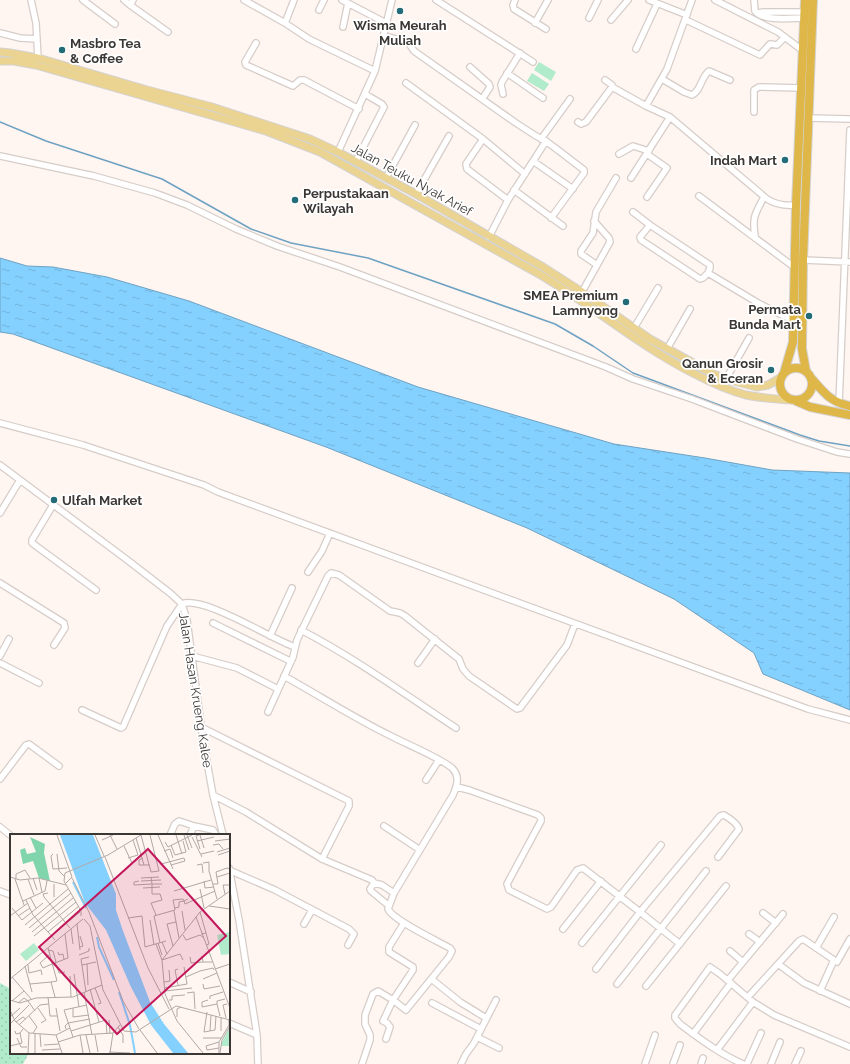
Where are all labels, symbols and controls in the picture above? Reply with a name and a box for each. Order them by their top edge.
marker: Wisma Meurah Muliah [395,6,405,16]
place label: Wisma Meurah Muliah [353,18,447,48]
place label: Masbro Tea & Coffee [70,36,141,66]
marker: Masbro Tea & Coffee [57,45,67,55]
street label: Jalan Teuku Nyak Arief [349,140,475,219]
place label: Indah Mart [710,153,777,168]
marker: Indah Mart [780,155,790,165]
place label: Perpustakaan Wilayah [303,186,389,216]
marker: Perpustakaan Wilayah [290,195,300,205]
place label: SMEA Premium Lamnyong [523,288,618,318]
marker: SMEA Premium Lamnyong [621,297,631,307]
place label: Permata Bunda Mart [729,302,802,332]
marker: Permata Bunda Mart [804,311,814,321]
place label: Qanun Grosir & Eceran [682,356,763,386]
marker: Qanun Grosir & Eceran [766,365,776,375]
place label: Ulfah Market [62,493,142,508]
marker: Ulfah Market [49,495,59,505]
street label: Jalan Hasan Krueng Kalee [176,611,215,769]
inset map [10,834,230,1054]

